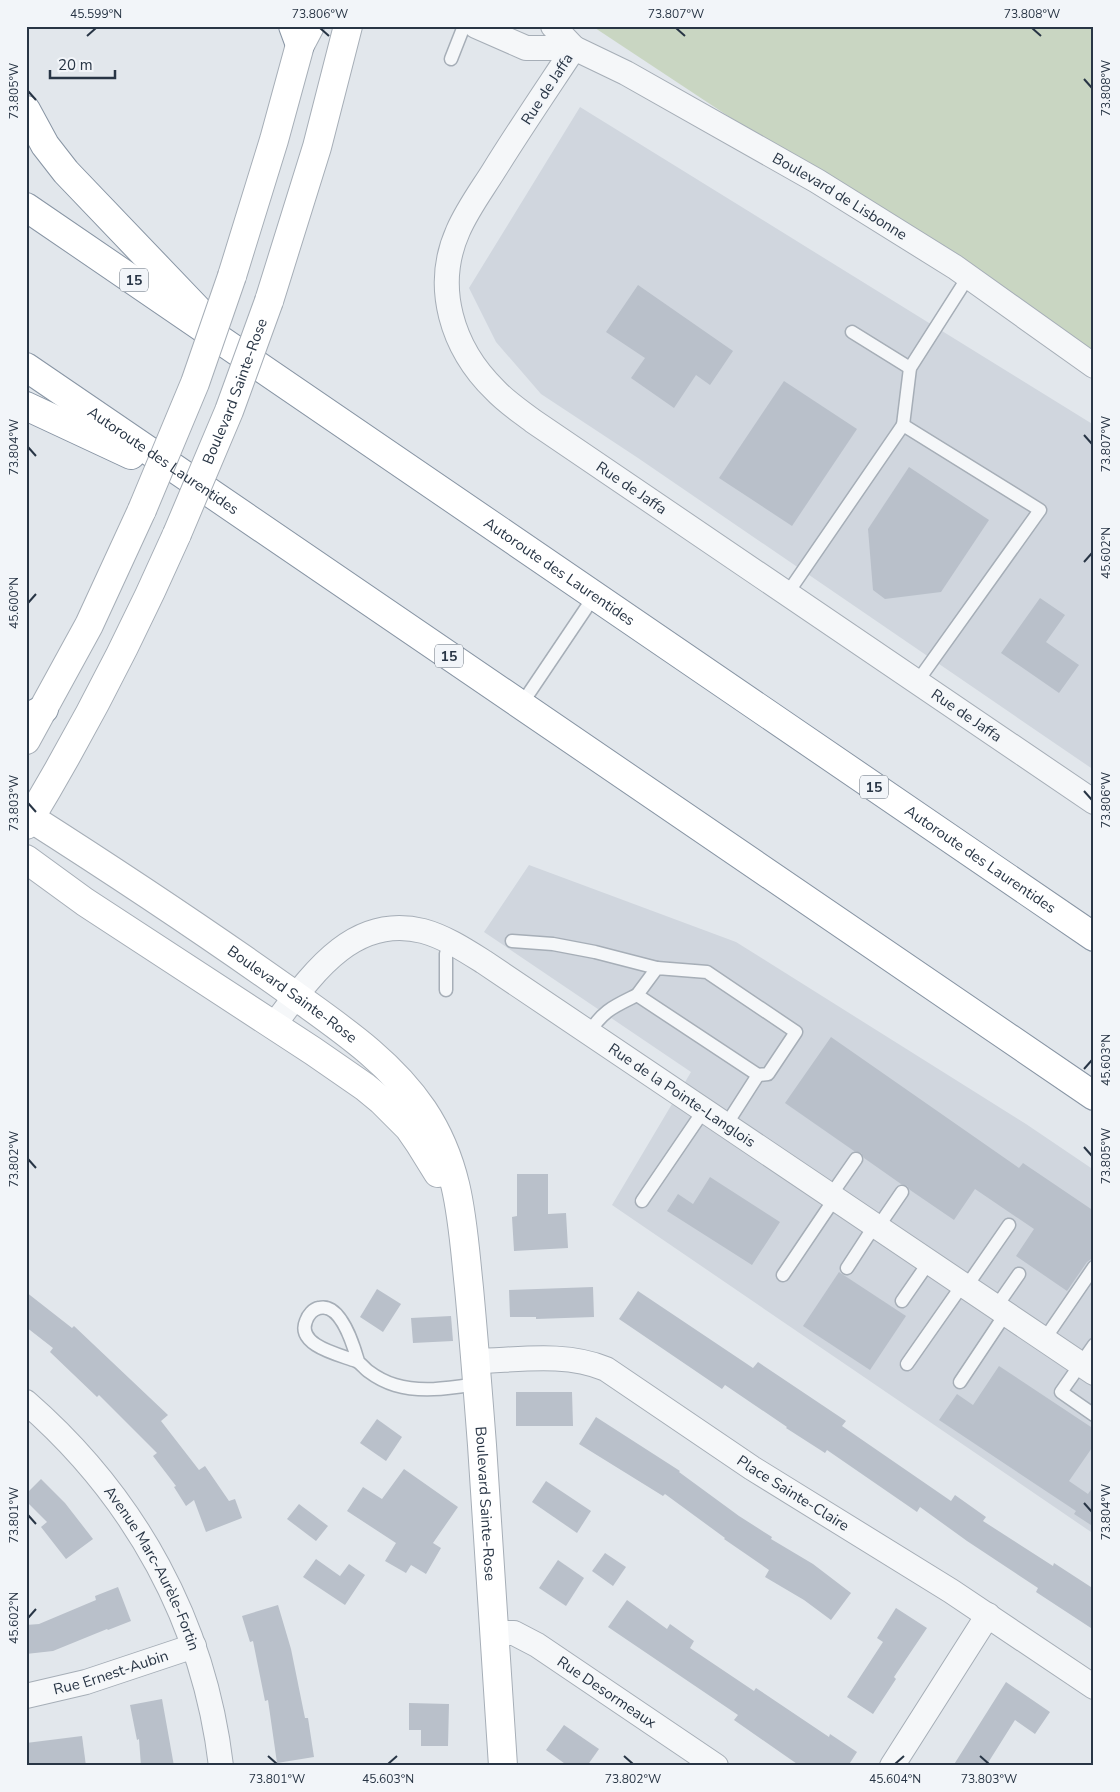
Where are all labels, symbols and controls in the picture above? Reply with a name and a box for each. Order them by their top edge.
text: 45.599°N [70,6,122,22]
text: 73.806°W [292,6,348,22]
text: 73.807°W [648,6,704,22]
text: 73.808°W [1004,6,1060,22]
scale bar [50,48,115,80]
street label: Rue de Jaffa [516,49,578,129]
text: 20 m [58,55,93,75]
text: 73.808°W [1098,60,1114,116]
text: 73.805°W [6,63,22,119]
street label: Boulevard de Lisbonne [769,148,911,245]
road number: 15 [120,268,148,292]
street label: Boulevard Sainte-Rose [198,316,272,467]
street label: Autoroute des Laurentides [84,402,243,519]
text: 73.807°W [1098,416,1114,472]
text: 73.804°W [6,419,22,475]
street label: Rue de Jaffa [592,457,671,519]
street label: Autoroute des Laurentides [480,513,639,630]
text: 45.602°N [1098,527,1114,579]
text: 45.600°N [6,577,22,629]
road number: 15 [435,644,463,668]
street label: Rue de Jaffa [927,684,1006,747]
text: 73.806°W [1098,772,1114,828]
text: 73.803°W [6,775,22,831]
road number: 15 [860,776,888,799]
street label: Autoroute des Laurentides [901,801,1060,918]
street label: Boulevard Sainte-Rose [223,941,361,1048]
text: 45.603°N [1098,1034,1114,1086]
street label: Rue de la Pointe-Langlois [604,1039,759,1152]
text: 73.805°W [1098,1128,1114,1184]
text: 73.802°W [6,1131,22,1187]
street label: Boulevard Sainte-Rose [471,1426,500,1582]
street label: Place Sainte-Claire [733,1451,853,1536]
street label: Avenue Marc-Aurèle-Fortin [99,1482,204,1653]
text: 73.804°W [1098,1484,1114,1540]
text: 73.801°W [6,1487,22,1543]
text: 45.602°N [6,1592,22,1644]
street label: Rue Ernest-Aubin [51,1645,171,1699]
street label: Rue Desormeaux [553,1651,660,1733]
text: 73.801°W [249,1771,305,1787]
text: 45.603°N [362,1771,414,1787]
text: 73.802°W [605,1771,661,1787]
text: 45.604°N [869,1771,921,1787]
text: 73.803°W [961,1771,1017,1787]

